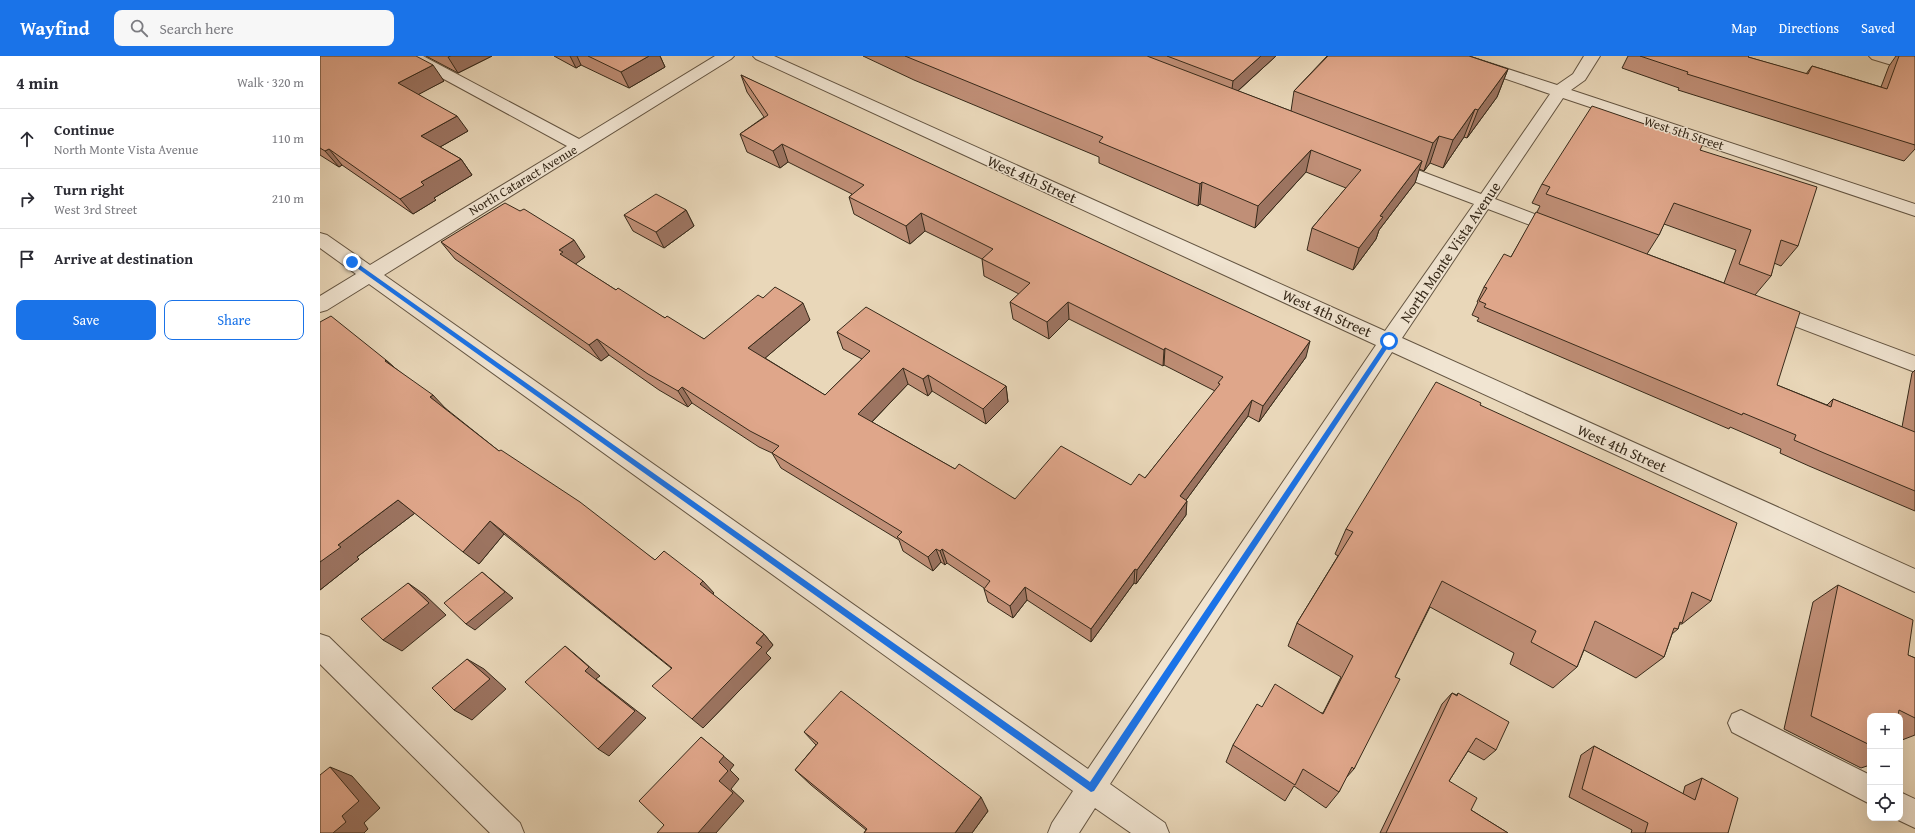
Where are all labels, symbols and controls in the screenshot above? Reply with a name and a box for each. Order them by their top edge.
search box [114,10,394,46]
text: Wayfind [20,14,90,42]
icon: search [128,17,150,39]
text: Search here [160,18,234,39]
text: Map [1731,18,1757,38]
text: Directions [1779,18,1839,38]
text: Saved [1861,18,1895,38]
text: 4 min [16,70,58,95]
text: Walk · 320 m [237,73,304,92]
street label: West 5th Street [1642,111,1727,155]
text: Continue [54,119,115,140]
icon: ahead [16,128,38,150]
text: 110 m [272,129,304,148]
text: North Monte Vista Avenue [54,140,198,159]
street label: North Cataract Avenue [465,140,581,220]
street label: West 4th Street [984,150,1081,208]
street label: North Monte Vista Avenue [1395,177,1505,327]
text: Turn right [54,179,125,200]
icon: right [16,188,38,210]
text: 210 m [272,189,304,208]
text: West 3rd Street [54,200,137,219]
icon: arrive [16,248,38,270]
text: Arrive at destination [54,248,193,269]
route end [343,253,361,271]
street label: West 4th Street [1279,284,1376,342]
button: Save [16,300,156,340]
button: Share [164,300,304,340]
route start [1380,332,1398,350]
street label: West 4th Street [1574,419,1671,477]
map controls [1867,713,1903,821]
button: + [1867,713,1903,749]
button: − [1867,749,1903,785]
button: locate [1867,785,1903,821]

